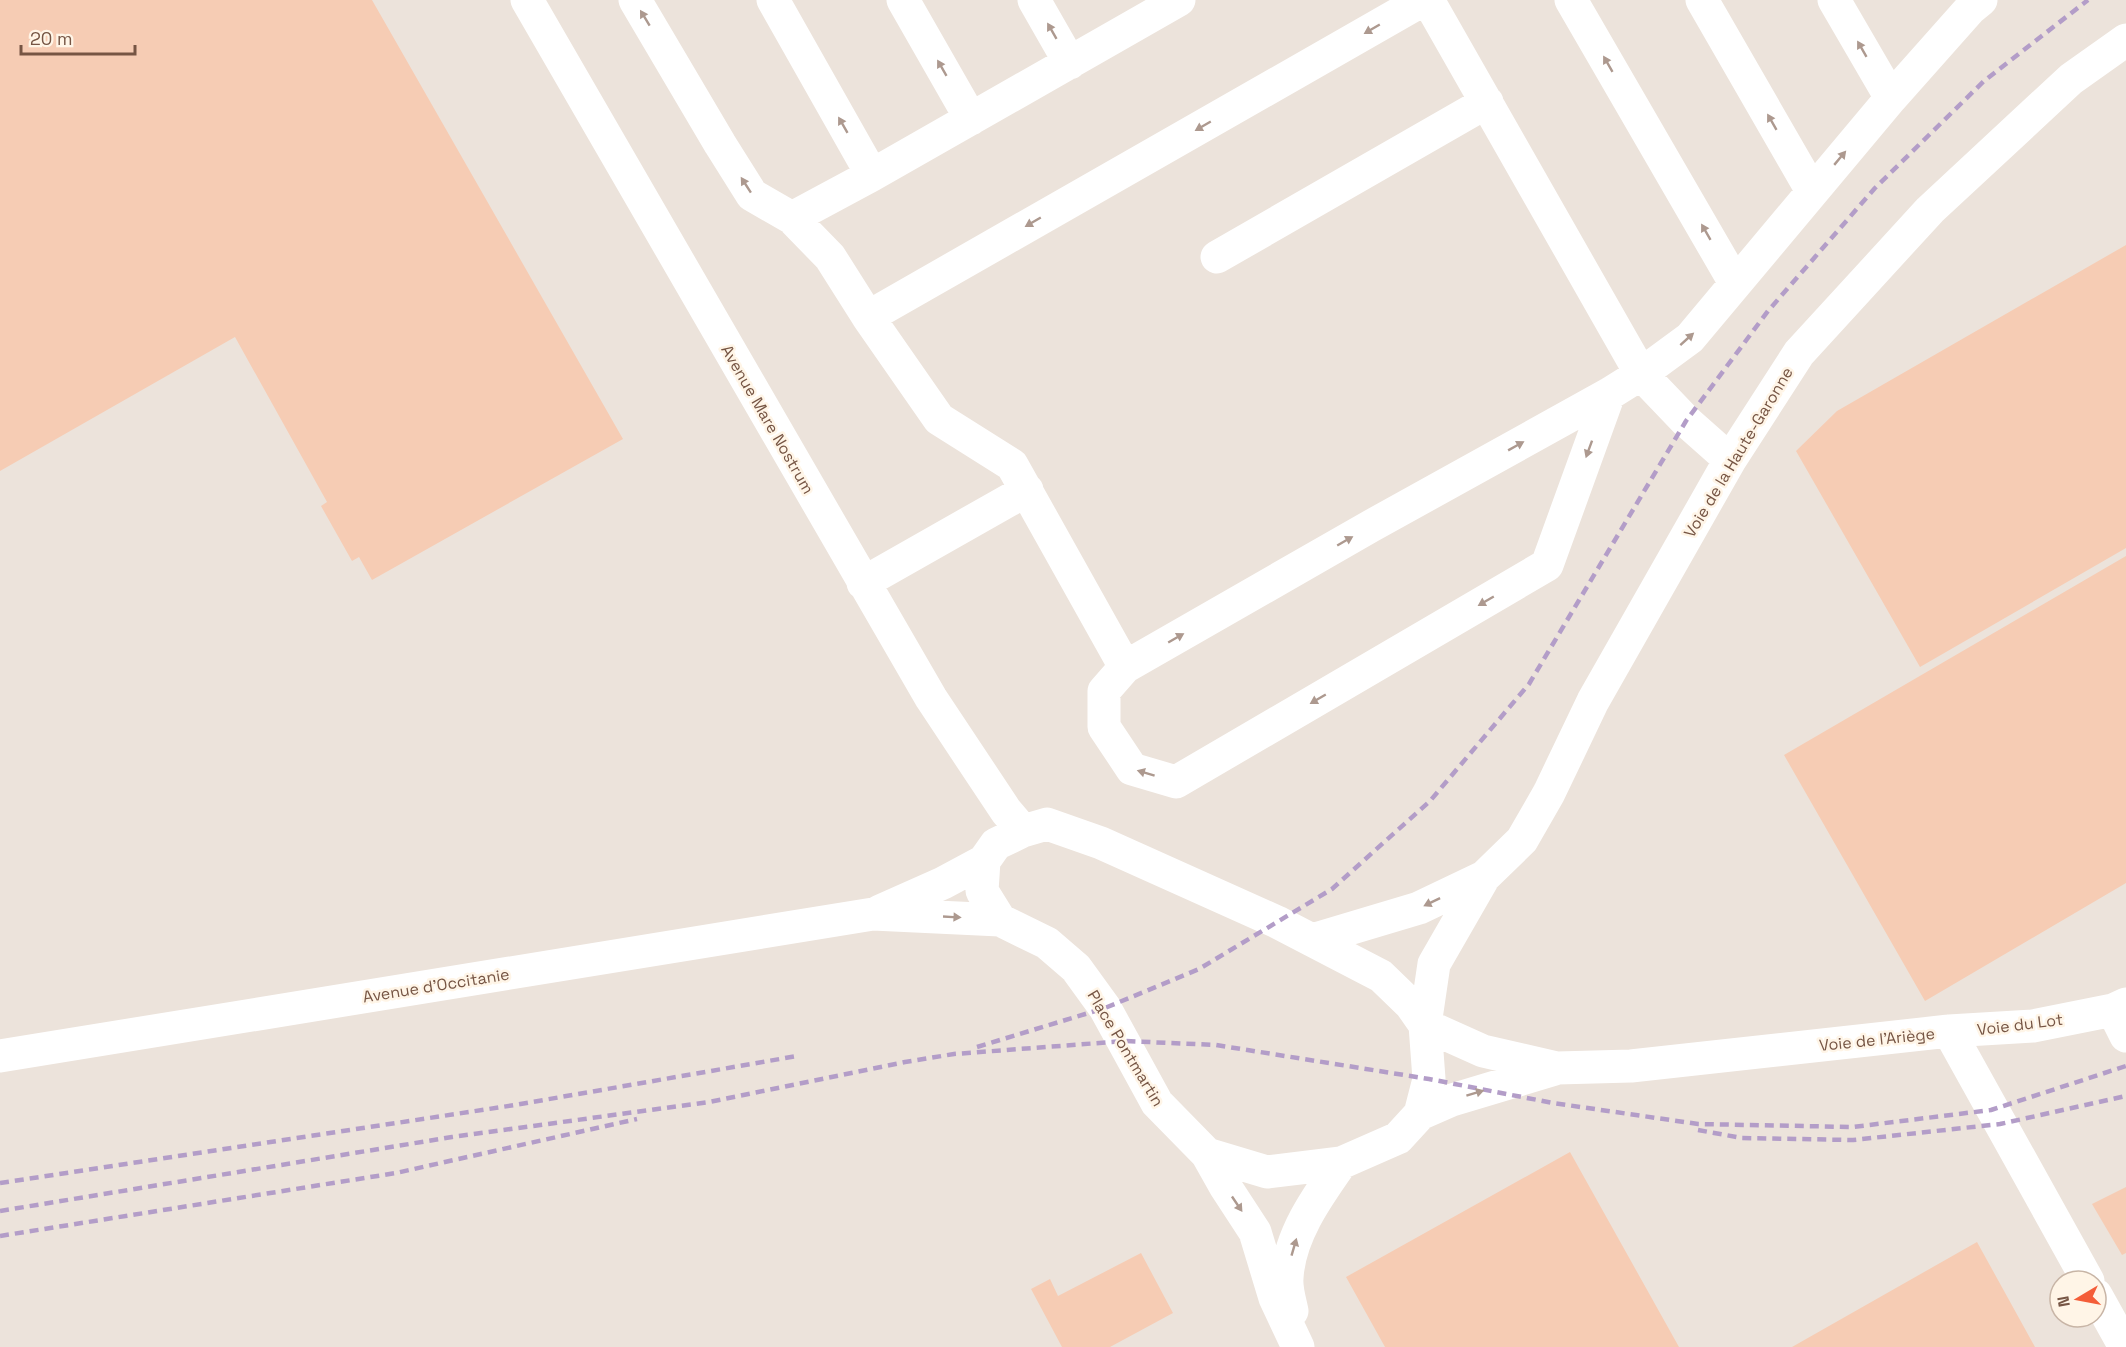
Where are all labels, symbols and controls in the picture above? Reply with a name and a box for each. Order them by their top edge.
one-way arrow [640,9,650,26]
scale bar [21,18,135,56]
one-way arrow [1047,23,1057,40]
one-way arrow [1363,24,1380,34]
text: 20 m [30,27,73,50]
one-way arrow [1857,41,1868,57]
one-way arrow [1603,55,1613,72]
one-way arrow [937,60,947,77]
one-way arrow [1767,114,1778,130]
one-way arrow [839,116,849,133]
one-way arrow [1194,120,1211,130]
one-way arrow [1834,150,1847,166]
one-way arrow [740,176,751,193]
one-way arrow [1025,217,1041,228]
one-way arrow [1700,224,1711,240]
one-way arrow [1680,332,1695,346]
street label: Avenue Mare Nostrum [716,341,819,498]
street label: Voie de la Haute-Garonne [1679,363,1798,541]
one-way arrow [1584,440,1594,458]
one-way arrow [1507,441,1524,451]
one-way arrow [1337,536,1354,546]
one-way arrow [1477,596,1494,606]
one-way arrow [1168,633,1185,643]
one-way arrow [1309,694,1326,704]
one-way arrow [1137,768,1155,777]
one-way arrow [1423,898,1440,907]
one-way arrow [943,912,962,922]
street label: Avenue d'Occitanie [361,964,511,1007]
street label: Place Pontmartin [1083,986,1169,1110]
street label: Voie du Lot [1976,1009,2064,1040]
street label: Voie de l'Ariège [1818,1023,1936,1056]
one-way arrow [1466,1088,1484,1097]
one-way arrow [1231,1196,1242,1212]
one-way arrow [1290,1238,1299,1256]
north arrow [2048,1269,2108,1329]
text: N [2052,1294,2075,1309]

